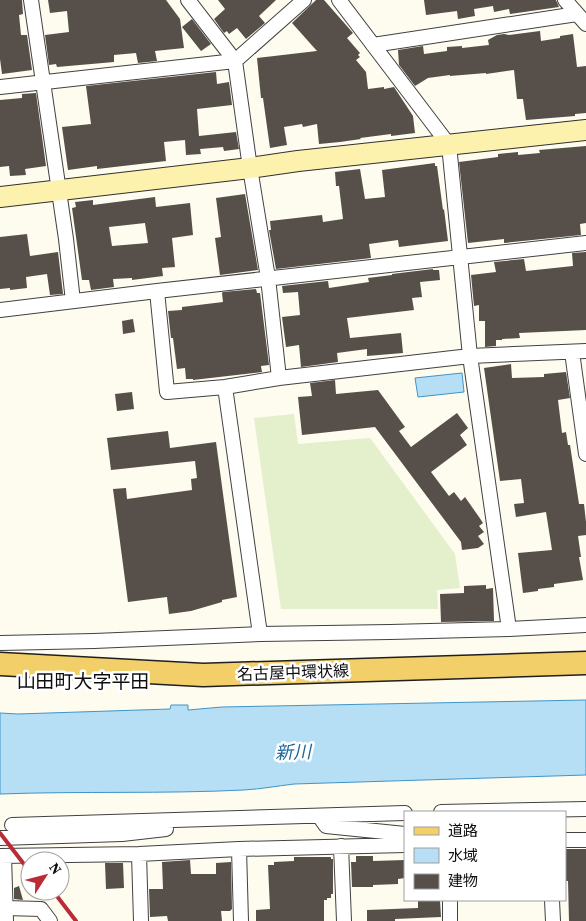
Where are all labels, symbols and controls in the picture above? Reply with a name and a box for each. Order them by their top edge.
street label: 名古屋中環状線 [237,659,349,685]
district label: 山田町大字平田 [16,668,150,694]
water label: 新川 [275,739,313,765]
legend [404,811,566,901]
text: 道路 [448,820,478,841]
text: 水域 [448,845,478,866]
north arrow [20,851,70,901]
text: N [44,858,67,878]
text: 建物 [448,870,478,891]

